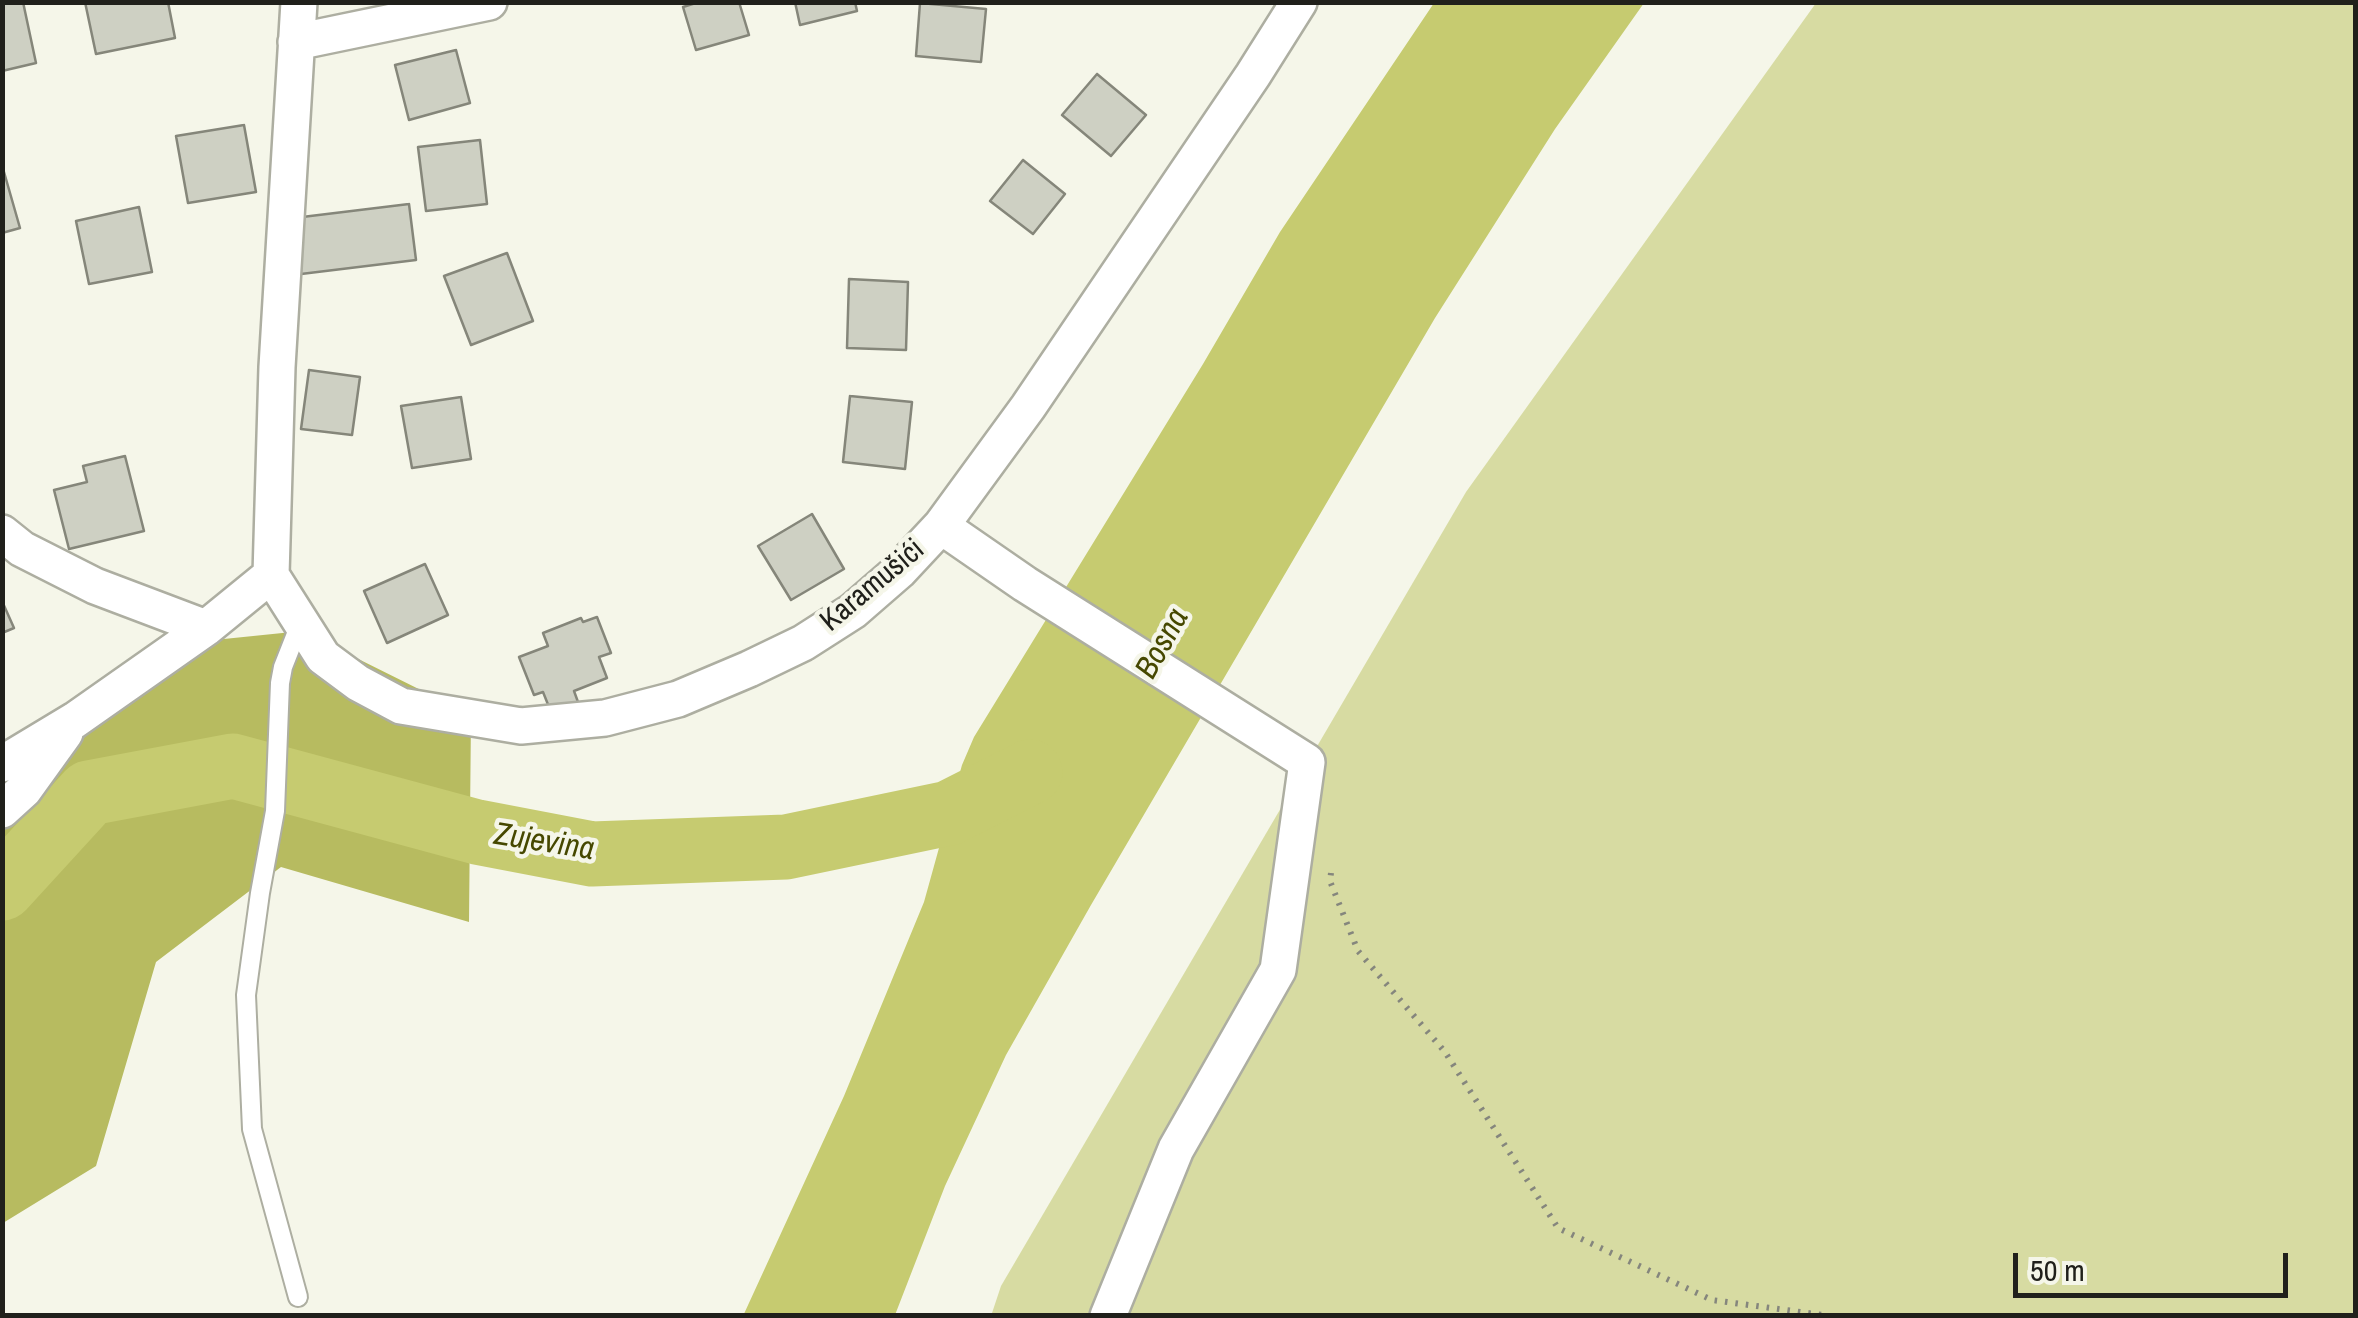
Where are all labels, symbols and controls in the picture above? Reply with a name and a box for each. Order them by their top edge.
street label: Karamušići [814,532,932,640]
water label: Bosna [1128,602,1198,686]
water label: Zujevina [491,816,597,870]
scale bar [2018,1233,2293,1295]
text: 50 m [2030,1250,2085,1290]

